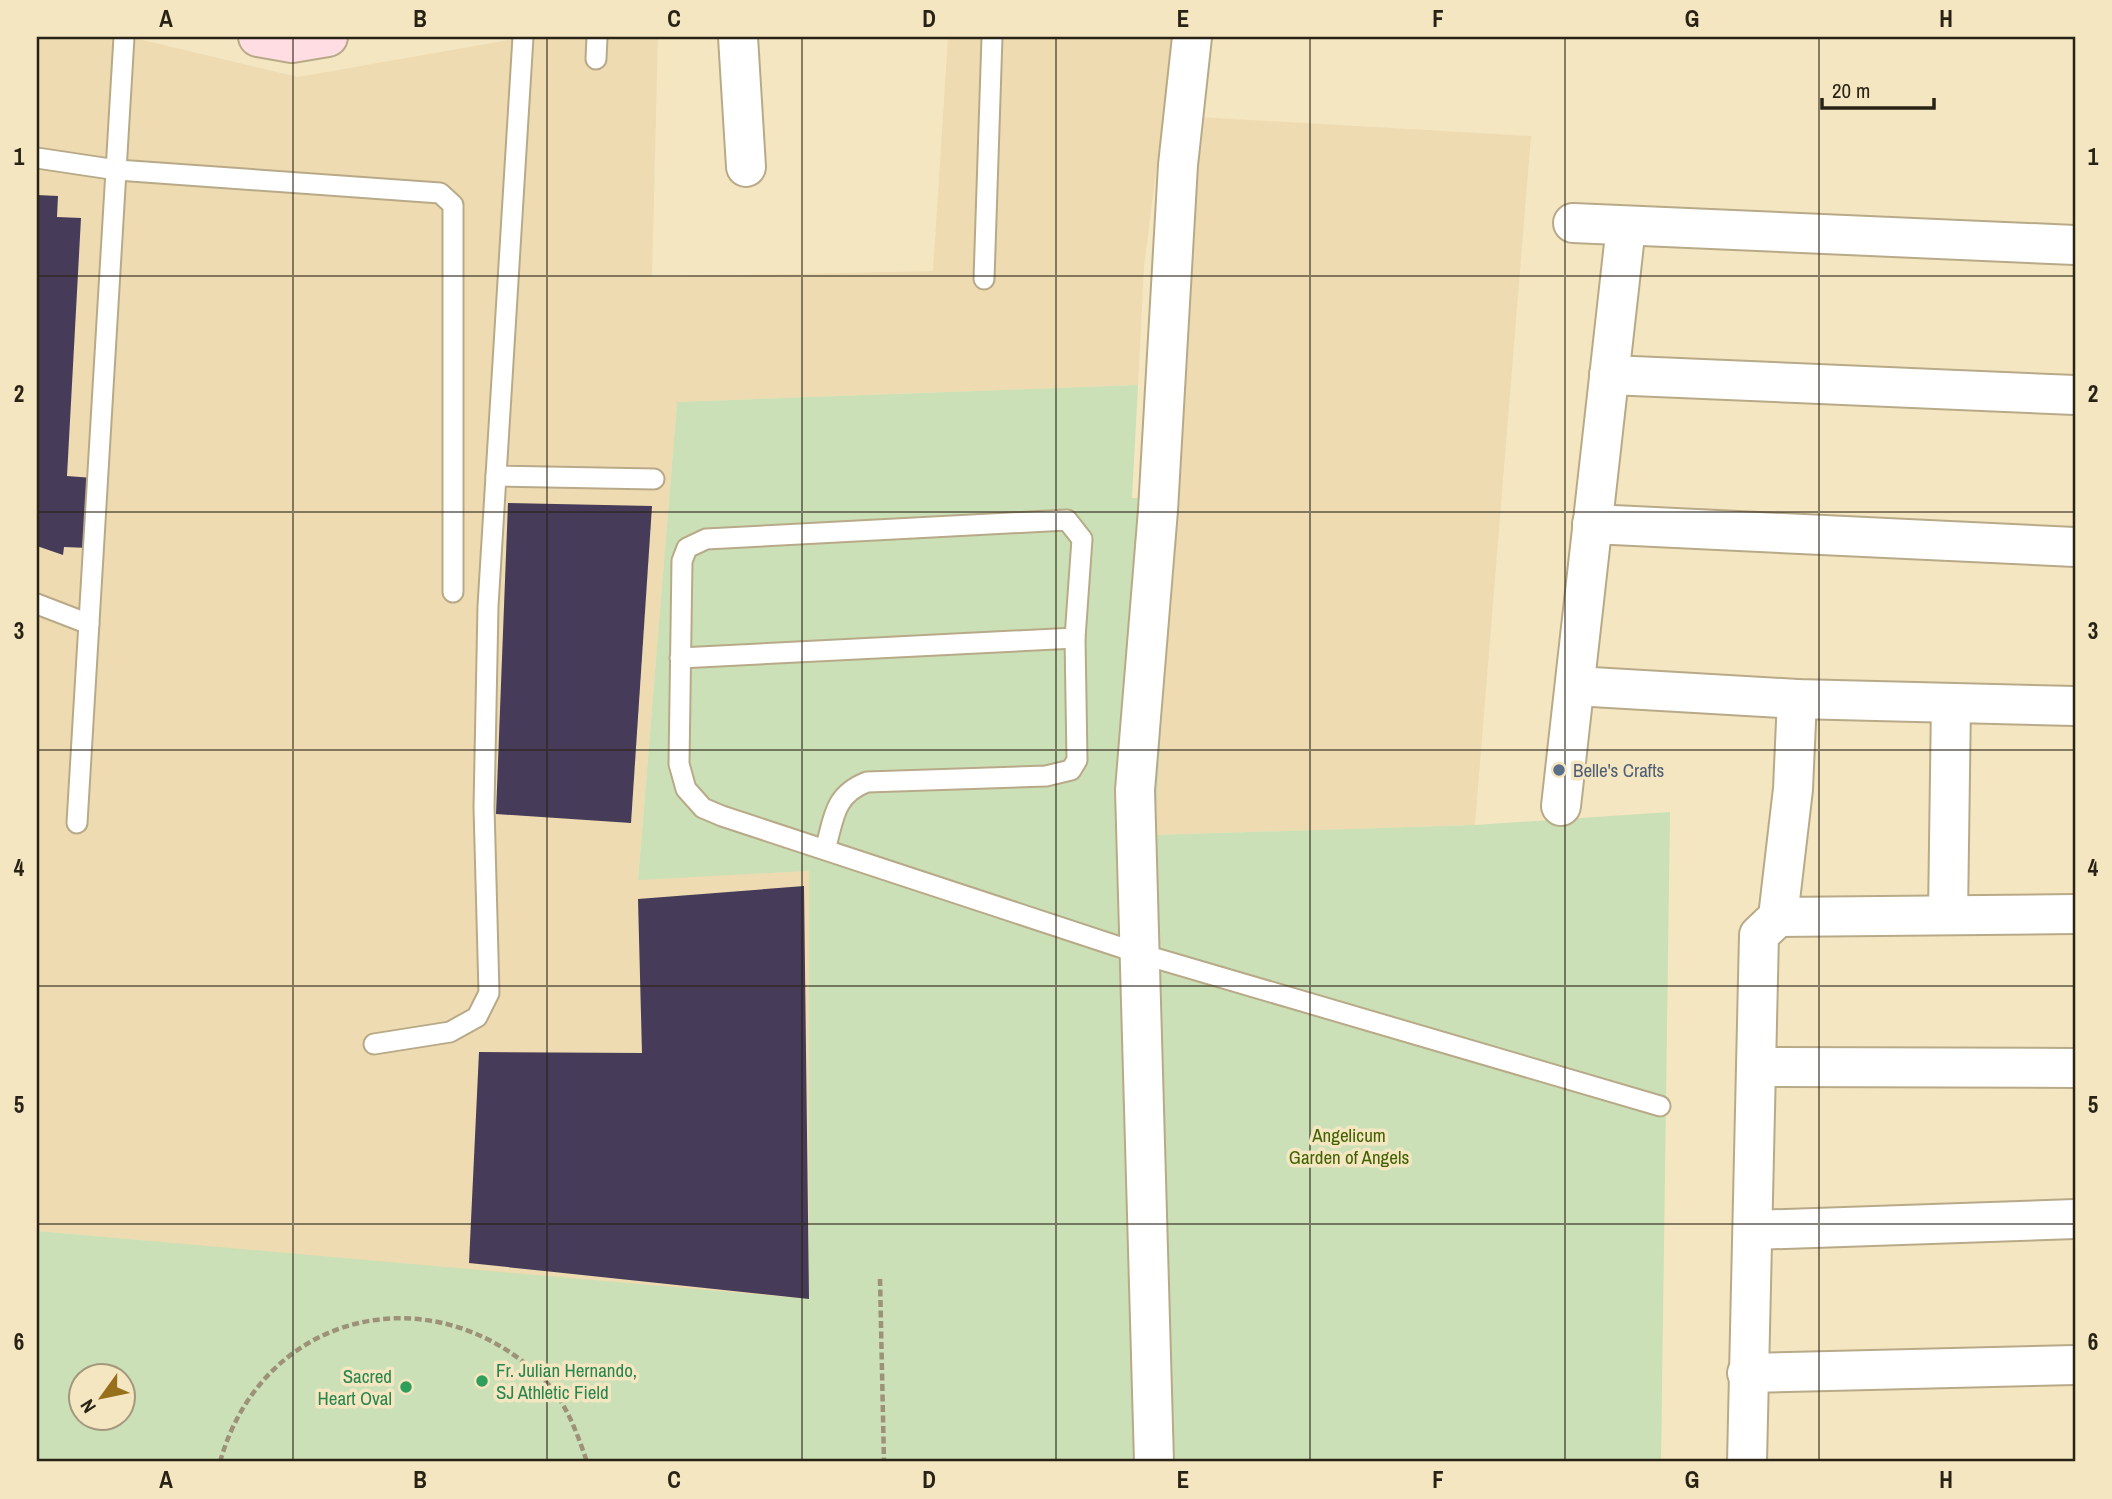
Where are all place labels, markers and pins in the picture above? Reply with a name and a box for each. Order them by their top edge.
place label: Belle's Crafts [1573,757,1665,783]
marker: Belle's Crafts [1551,762,1567,778]
place label: Fr. Julian Hernando, SJ Athletic Field [496,1357,637,1405]
place label: Sacred Heart Oval [318,1363,392,1411]
marker: Fr. Julian Hernando, SJ Athletic Field [474,1373,490,1389]
marker: Sacred Heart Oval [398,1379,414,1395]

